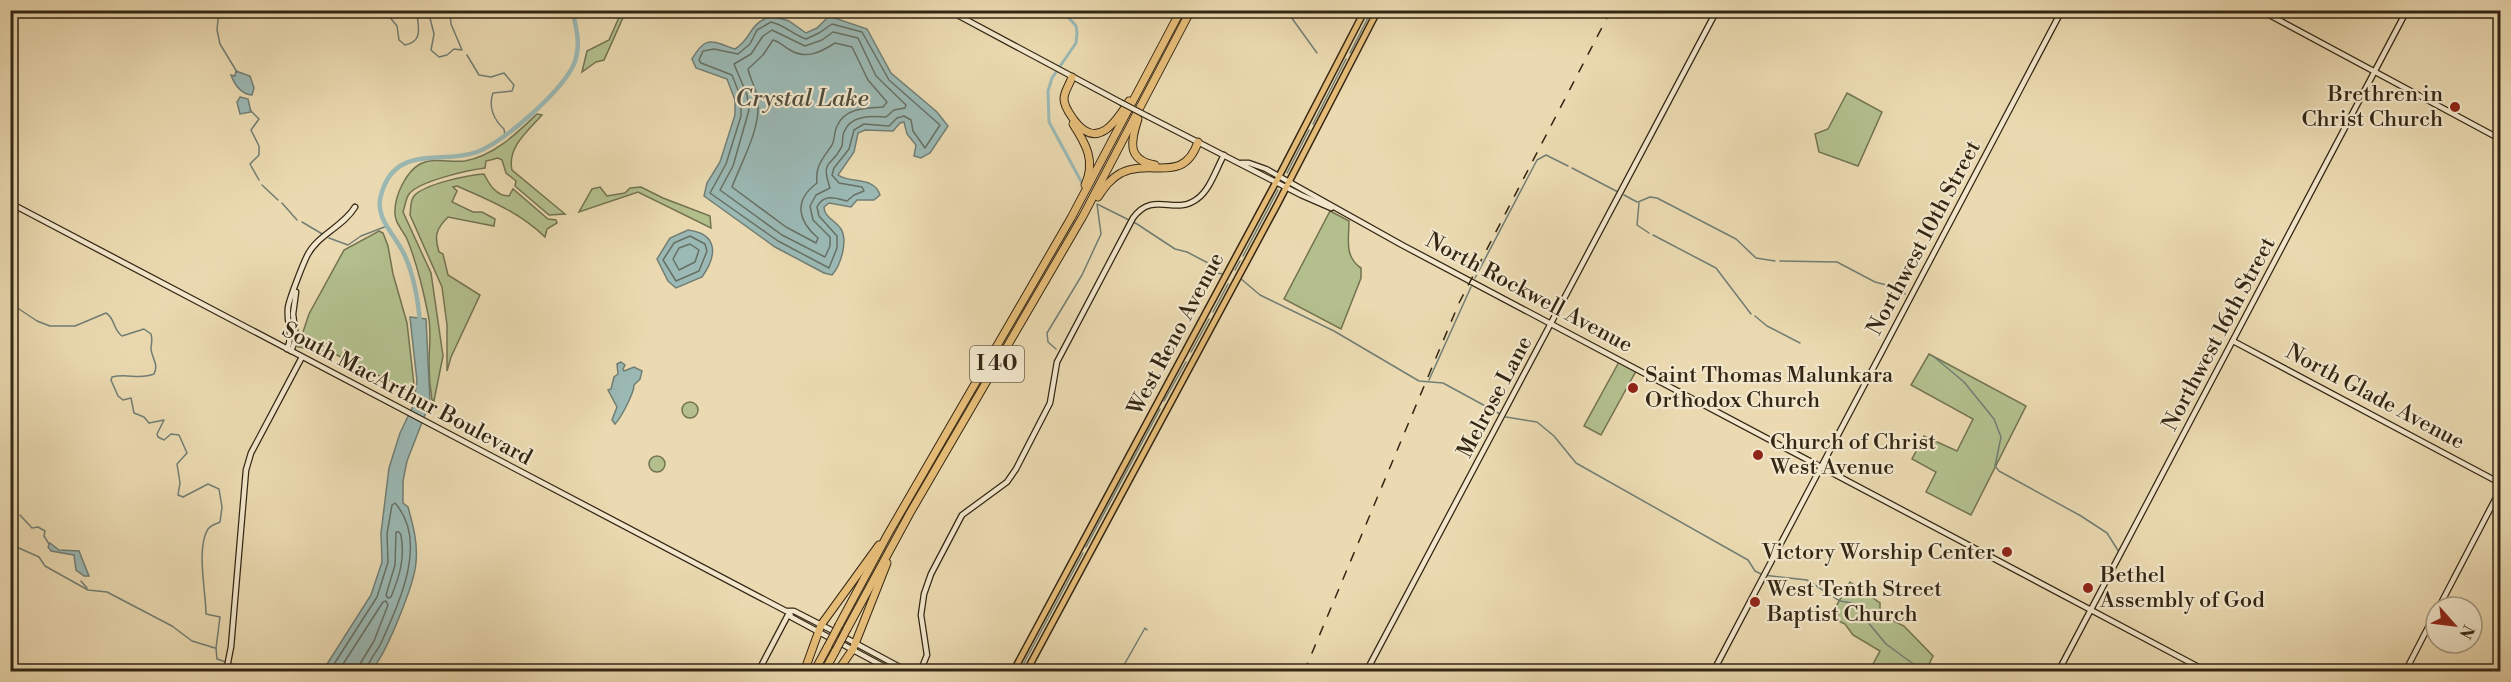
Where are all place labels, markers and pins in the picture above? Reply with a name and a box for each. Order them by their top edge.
place label: Brethren in Christ Church [2301,81,2443,133]
marker: Brethren in Christ Church [2448,100,2462,114]
place label: Saint Thomas Malunkara Orthodox Church [1645,362,1894,414]
marker: Saint Thomas Malunkara Orthodox Church [1626,381,1640,395]
place label: Church of Christ West Avenue [1769,429,1936,481]
marker: Church of Christ West Avenue [1751,448,1765,462]
place label: Victory Worship Center [1761,539,1995,566]
marker: Victory Worship Center [2000,545,2014,559]
place label: Bethel Assembly of God [2099,562,2265,614]
place label: West Tenth Street Baptist Church [1766,576,1942,628]
marker: Bethel Assembly of God [2081,581,2095,595]
marker: West Tenth Street Baptist Church [1748,595,1762,609]

